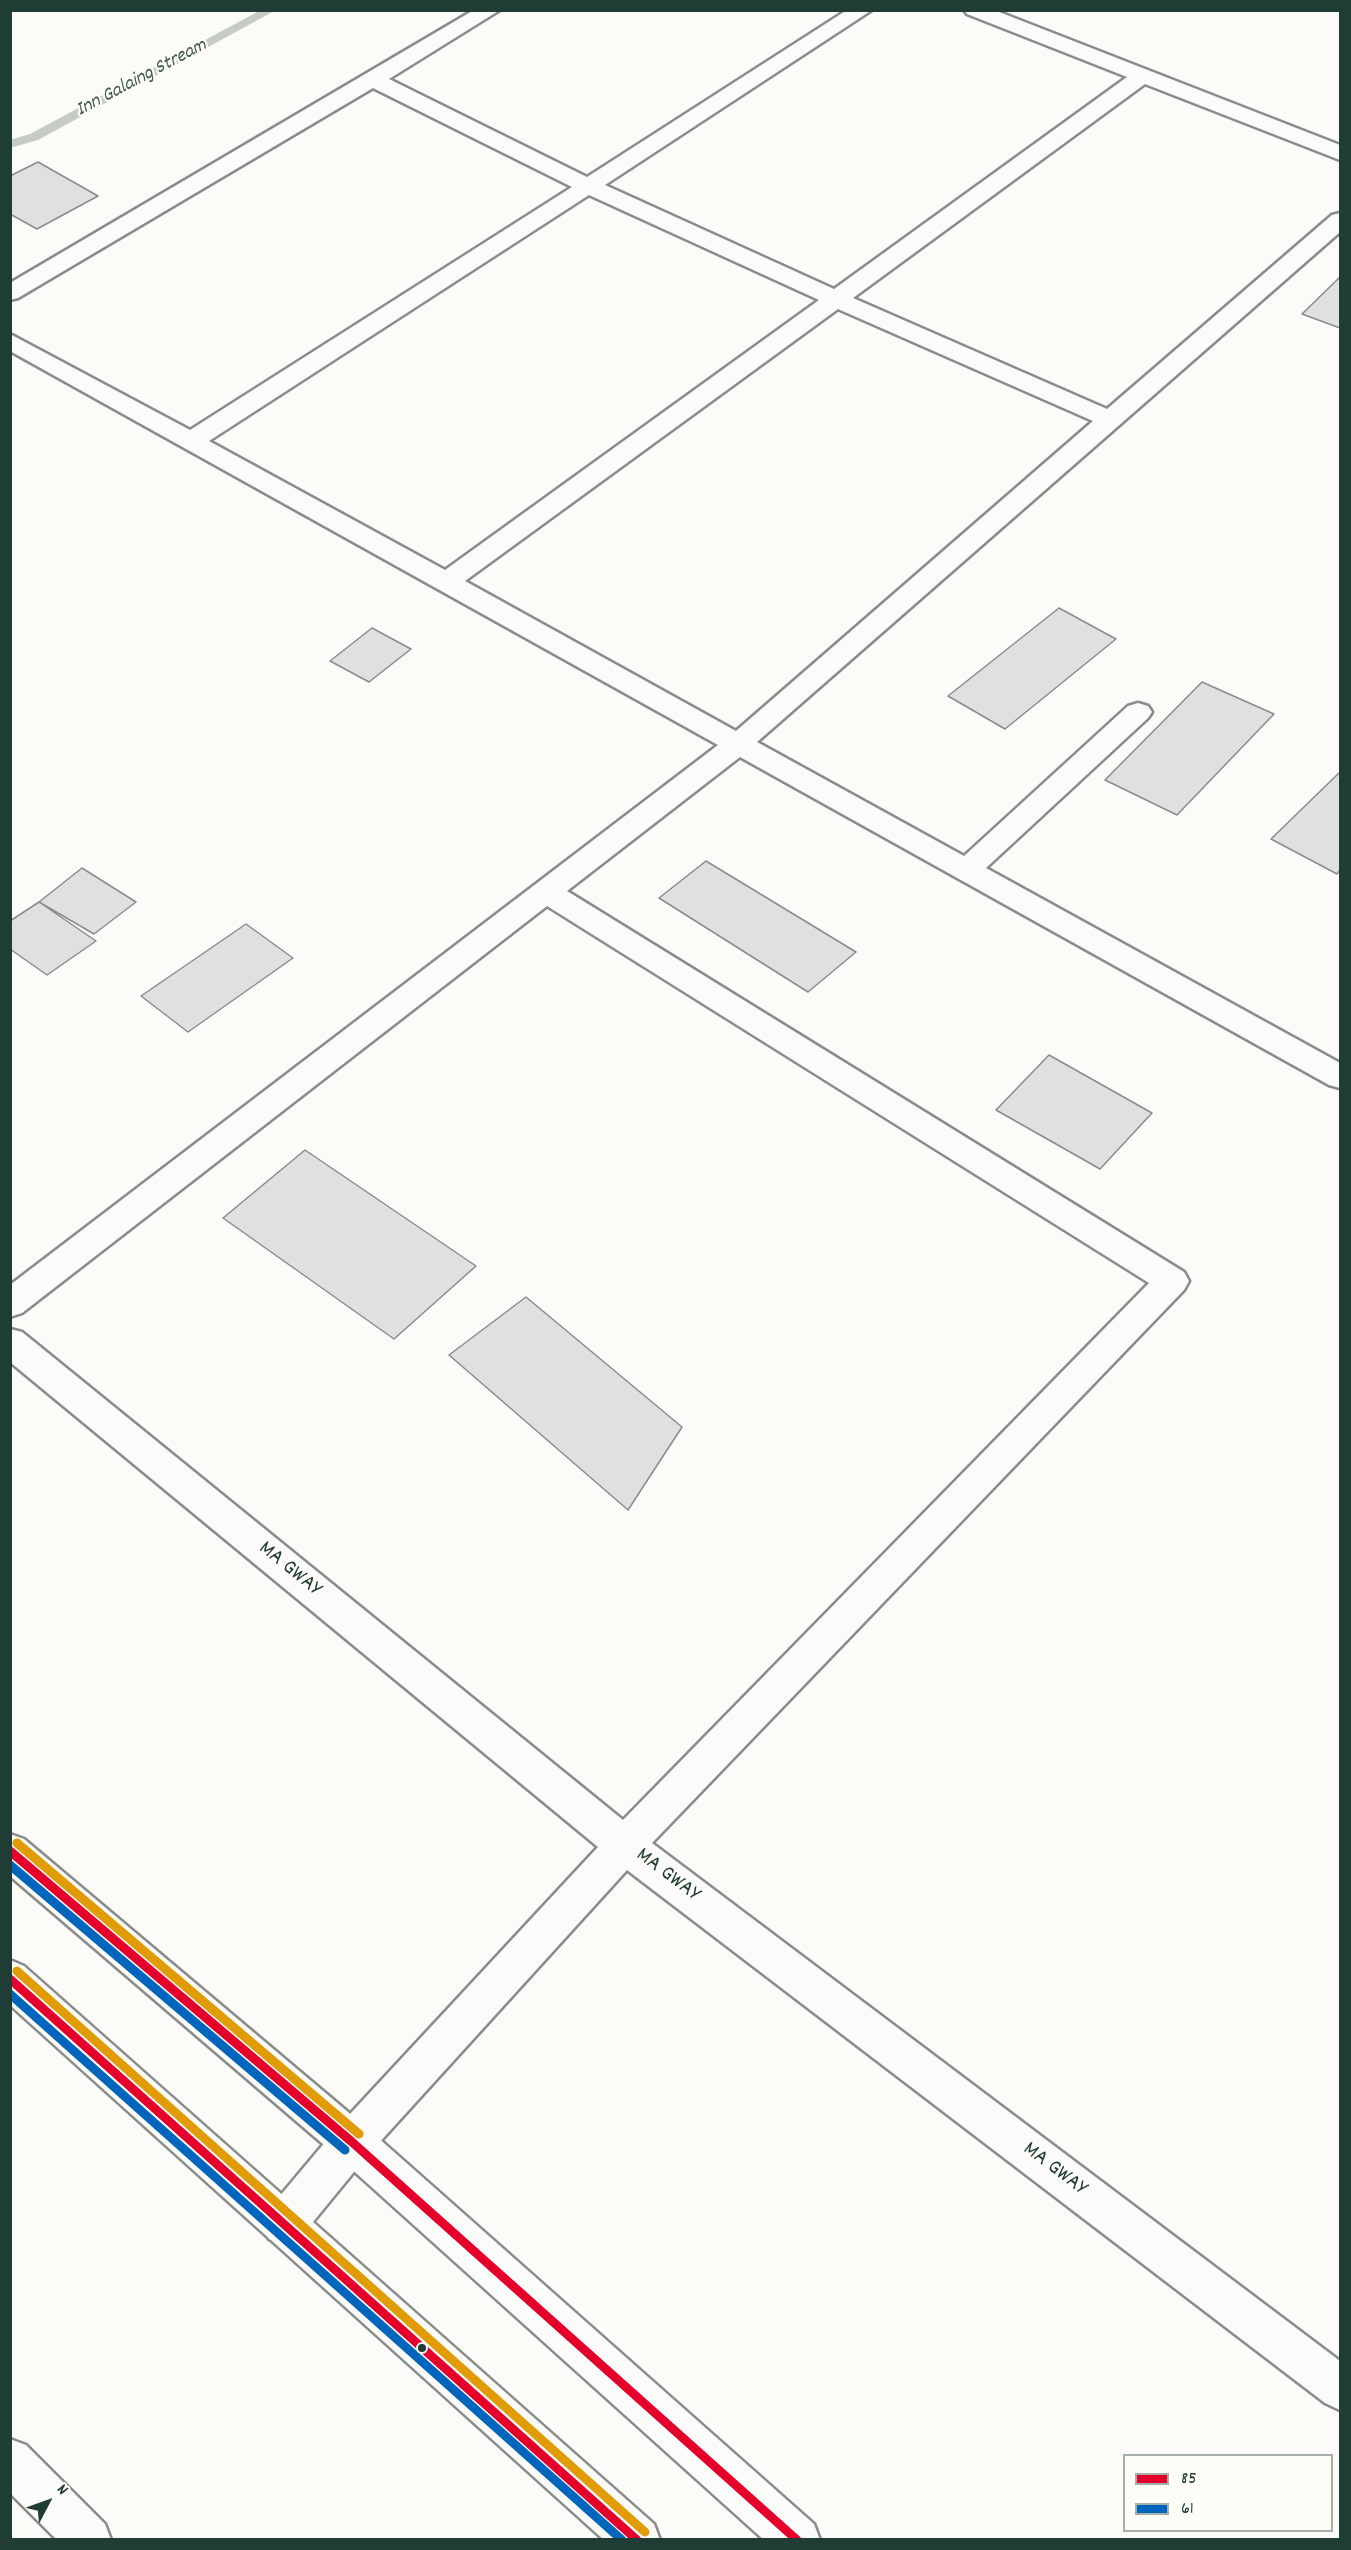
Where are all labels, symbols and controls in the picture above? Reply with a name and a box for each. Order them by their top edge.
water label: Inn Galaing Stream [73,34,211,124]
street label: MA GWAY [252,1537,326,1603]
street label: MA GWAY [630,1843,704,1909]
street label: MA GWAY [1017,2137,1091,2203]
unlabelled marker [416,2342,428,2354]
legend [1123,2454,1333,2532]
text: 85 [1181,2467,1197,2492]
north arrow [18,2472,78,2532]
text: N [51,2479,73,2500]
text: 61 [1181,2497,1194,2522]

